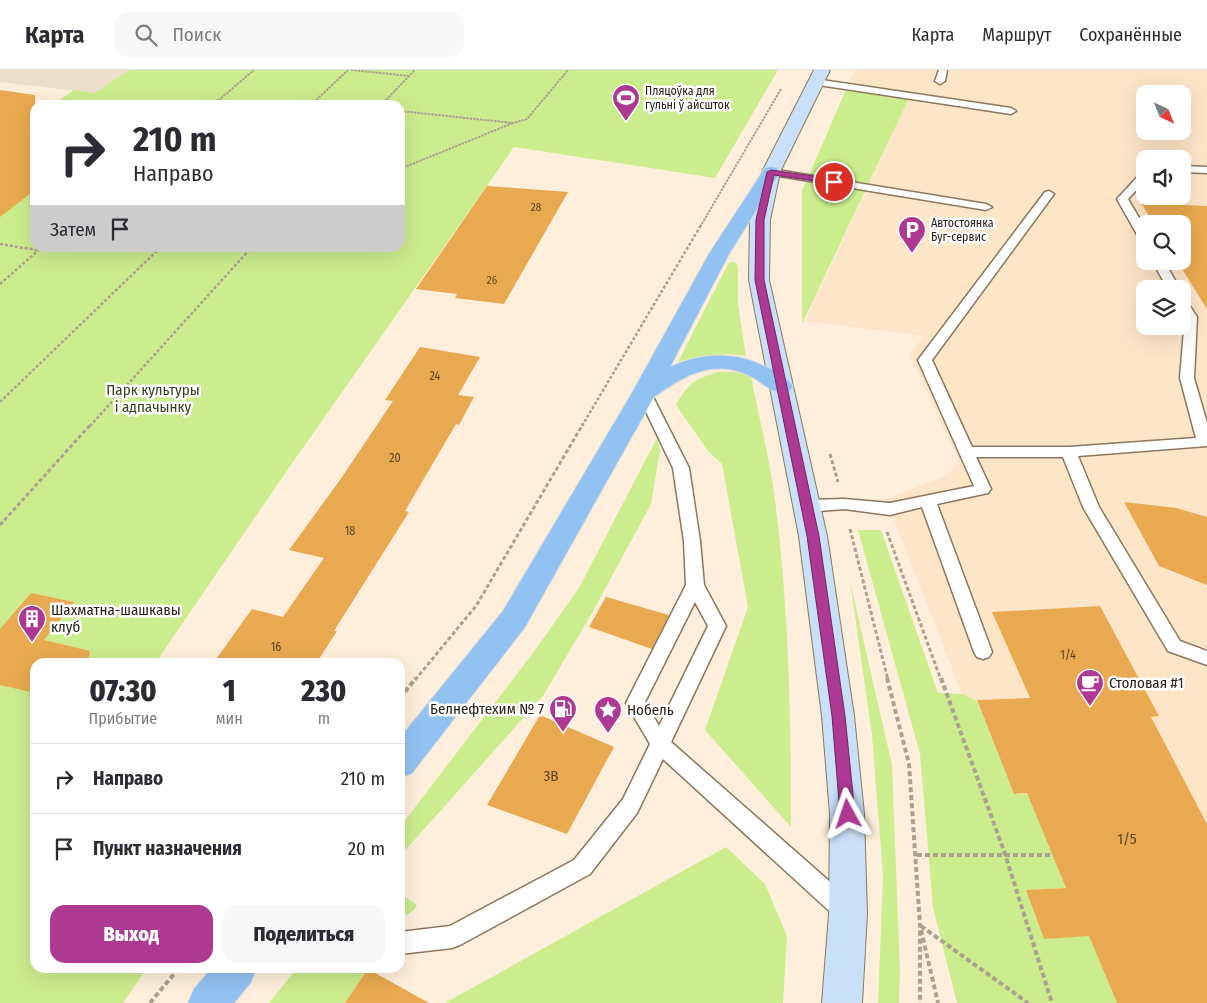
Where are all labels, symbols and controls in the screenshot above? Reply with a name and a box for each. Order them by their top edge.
search box [114,12,464,57]
text: Карта [25,21,84,49]
icon: search [132,21,160,49]
text: Поиск [172,23,221,46]
text: Карта [911,24,954,46]
text: Маршрут [982,24,1051,46]
text: Сохранённые [1079,24,1182,46]
sports icon: Пляцоўка для гульні ў айсшток [611,83,641,122]
place label: Пляцоўка для гульні ў айсшток [645,84,730,112]
north arrow [1136,85,1191,140]
map controls [1136,85,1191,335]
text: 210 m [133,118,217,160]
icon: right [50,120,115,185]
button: sound [1136,150,1191,205]
text: Направо [133,160,214,187]
pin [813,161,855,203]
icon: arrive [820,168,848,196]
house number: 28 [531,201,542,214]
icon: arrive [106,215,134,243]
parking icon: Автостоянка Буг-сервис [897,215,927,254]
button: search [1136,215,1191,270]
place label: Автостоянка Буг-сервис [931,216,994,244]
text: Затем [50,218,96,241]
house number: 26 [487,274,498,287]
button: layers [1136,280,1191,335]
house number: 24 [430,369,441,383]
park label: Парк культуры і адпачынку [106,381,200,416]
house number: 20 [389,451,401,465]
house number: 18 [345,524,355,538]
place label: Шахматна-шашкавы клуб [51,601,181,636]
building icon: Шахматна-шашкавы клуб [17,604,47,643]
house number: 16 [271,640,281,654]
house number: 1/4 [1060,648,1076,662]
cafe icon: Столовая #1 [1075,668,1105,707]
text: 07:30 [89,673,157,709]
text: 1 [223,673,236,709]
text: 230 [301,673,346,709]
place label: Столовая #1 [1109,674,1184,692]
fuel station icon: Белнефтехим № 7 [548,694,578,733]
place icon: Нобель [593,695,623,734]
place label: Белнефтехим № 7 [430,700,544,718]
place label: Нобель [627,701,674,719]
text: Прибытие [89,709,157,728]
text: мин [216,709,243,728]
text: m [318,709,330,728]
icon: right [50,765,78,793]
text: Направо [93,767,163,790]
text: 210 m [341,767,385,790]
house number: 3В [544,767,558,785]
position arrow [821,787,873,839]
house number: 1/5 [1117,830,1137,848]
icon: arrive [50,835,78,863]
text: Пункт назначения [93,837,242,860]
text: 20 m [348,837,385,860]
button: Выход [50,905,213,963]
button: Поделиться [223,905,385,963]

